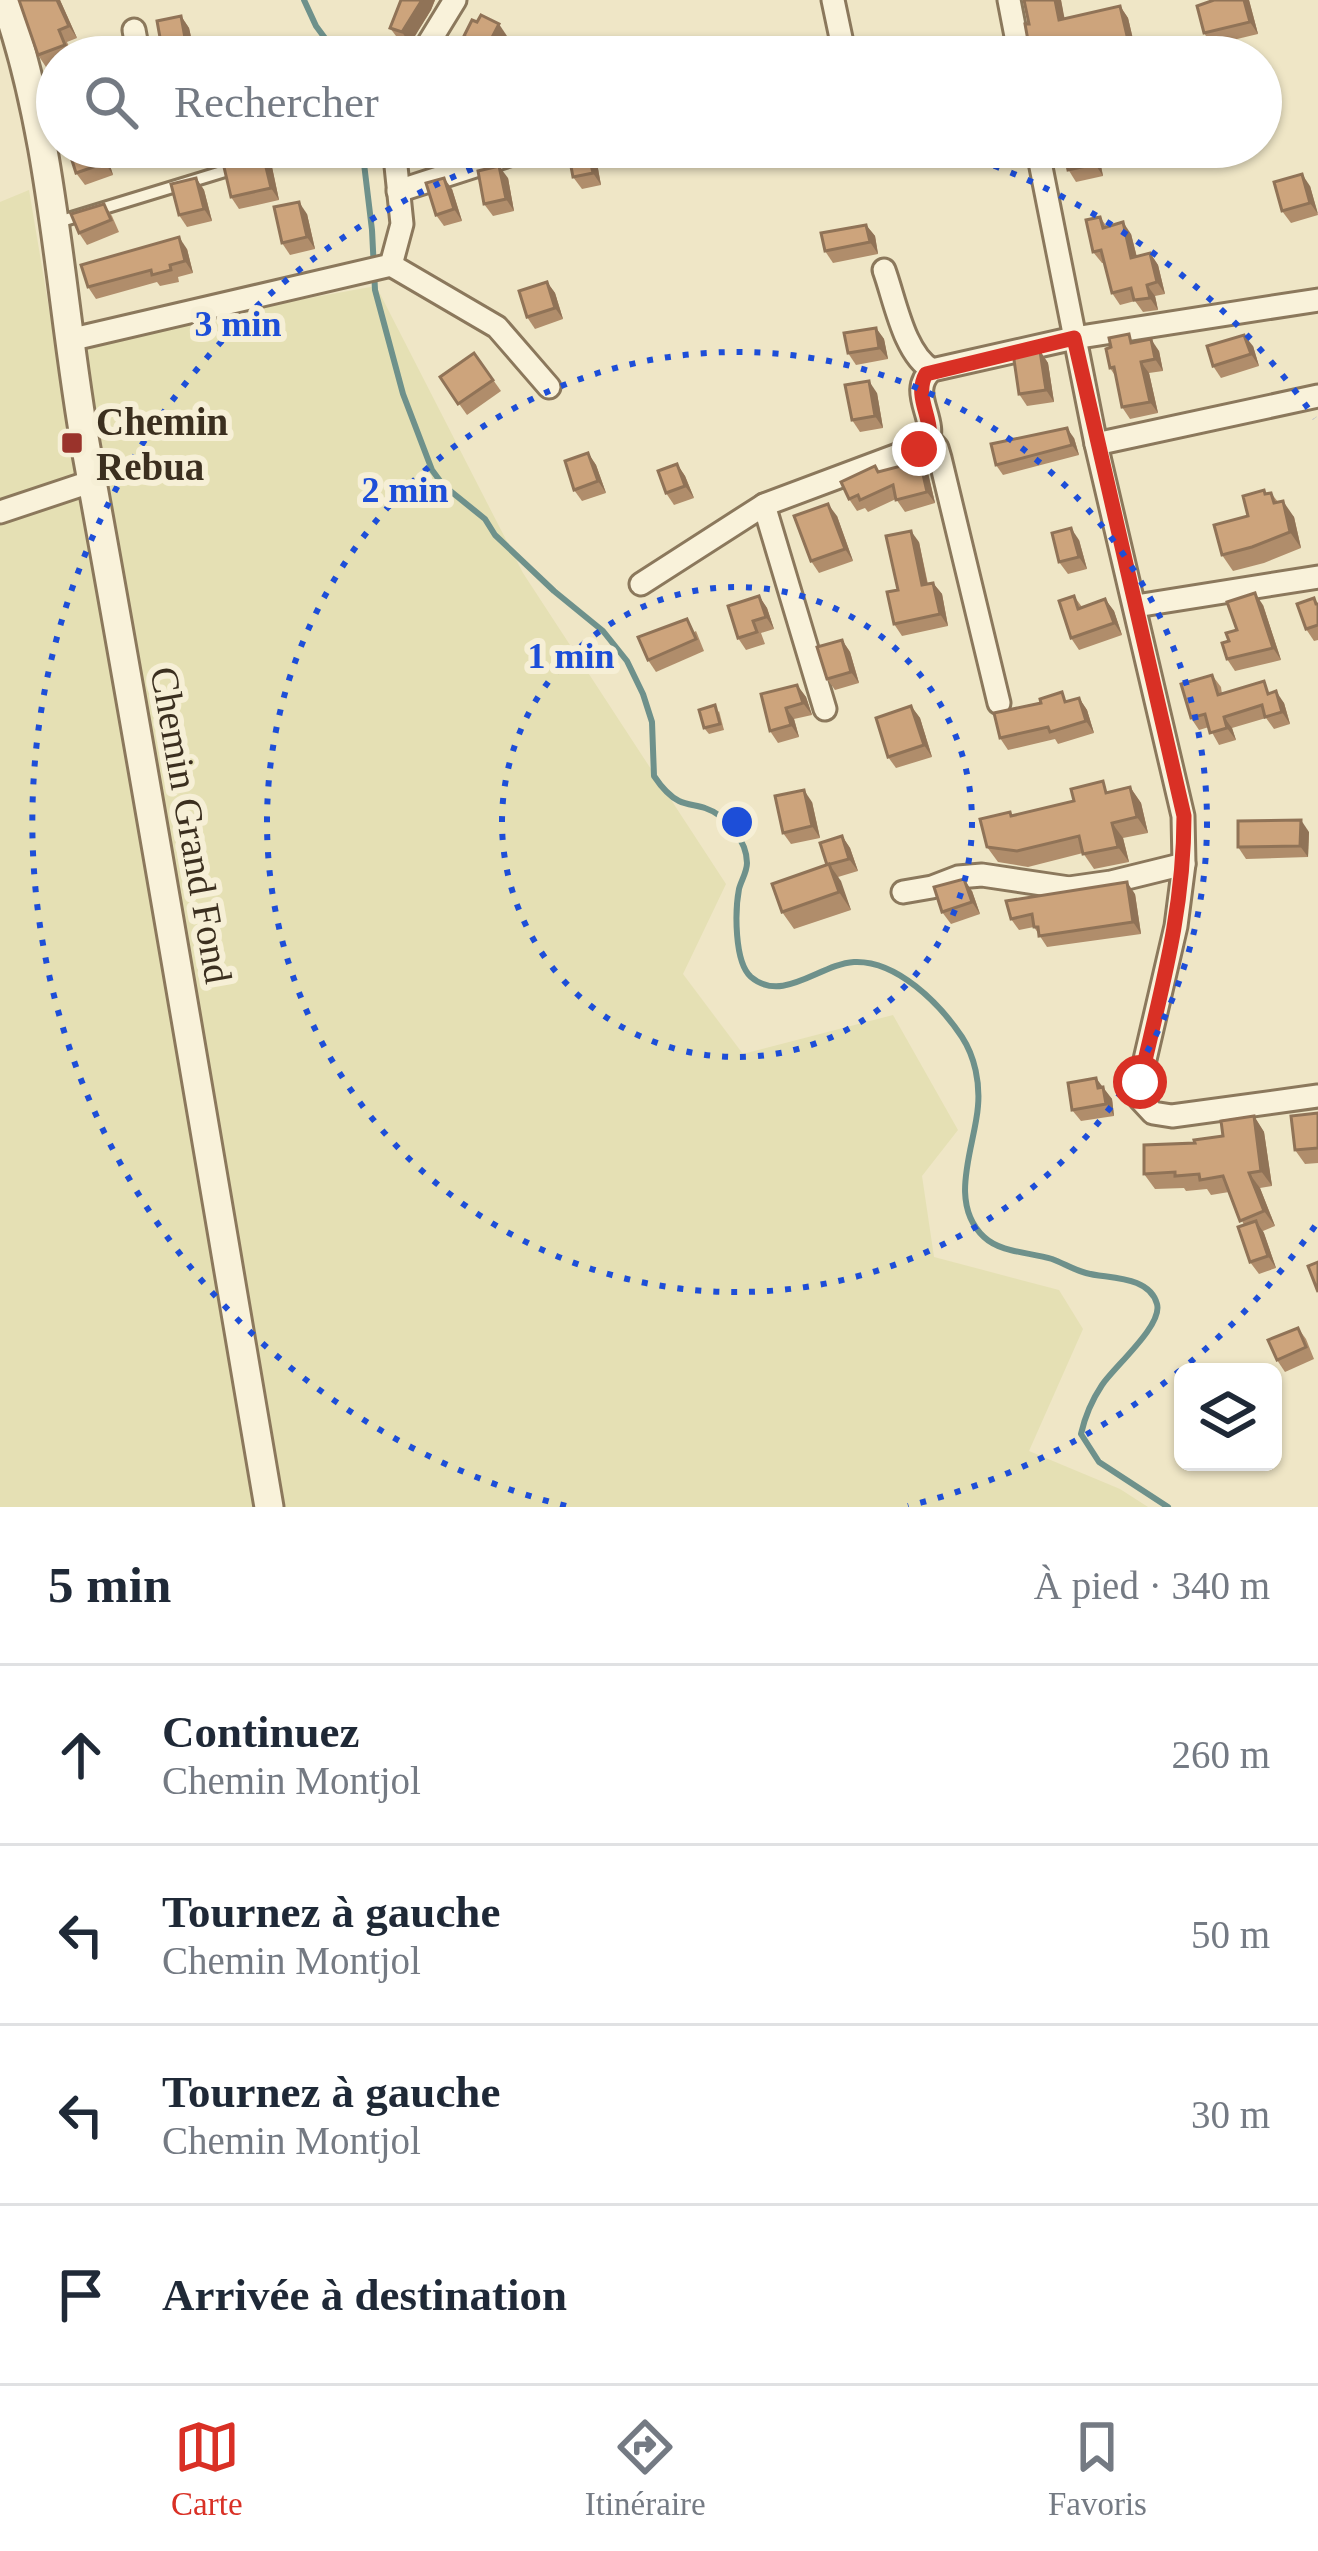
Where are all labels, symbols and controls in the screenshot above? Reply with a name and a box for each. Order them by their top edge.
search box [36,36,1282,168]
icon: search [78,69,144,135]
text: Rechercher [174,77,379,127]
text: 3 min [194,304,282,344]
place label: Chemin Rebua [96,400,228,488]
route end [892,422,946,476]
marker: Chemin Rebua [59,430,85,456]
text: 2 min [361,470,449,510]
text: 1 min [527,636,615,676]
street label: Chemin Grand Fond [142,663,241,987]
centre of rings [716,801,758,843]
route start [1113,1055,1167,1109]
map controls [1174,1363,1282,1471]
button: layers [1174,1363,1282,1471]
text: 5 min [48,1557,171,1613]
text: À pied · 340 m [1034,1564,1270,1607]
text: Continuez [162,1707,360,1757]
icon: ahead [48,1722,114,1788]
text: 260 m [1171,1733,1270,1776]
text: Chemin Montjol [162,1759,421,1802]
text: Tournez à gauche [162,1887,500,1937]
icon: left [48,1902,114,1968]
text: 50 m [1191,1913,1270,1956]
text: Chemin Montjol [162,1939,421,1982]
text: Tournez à gauche [162,2067,500,2117]
icon: left [48,2082,114,2148]
text: 30 m [1191,2093,1270,2136]
text: Chemin Montjol [162,2119,421,2162]
icon: arrive [48,2262,114,2328]
text: Arrivée à destination [162,2270,567,2320]
tab: Carte [171,2414,243,2523]
tab: Itinéraire [585,2414,706,2523]
tab: Favoris [1048,2414,1147,2523]

